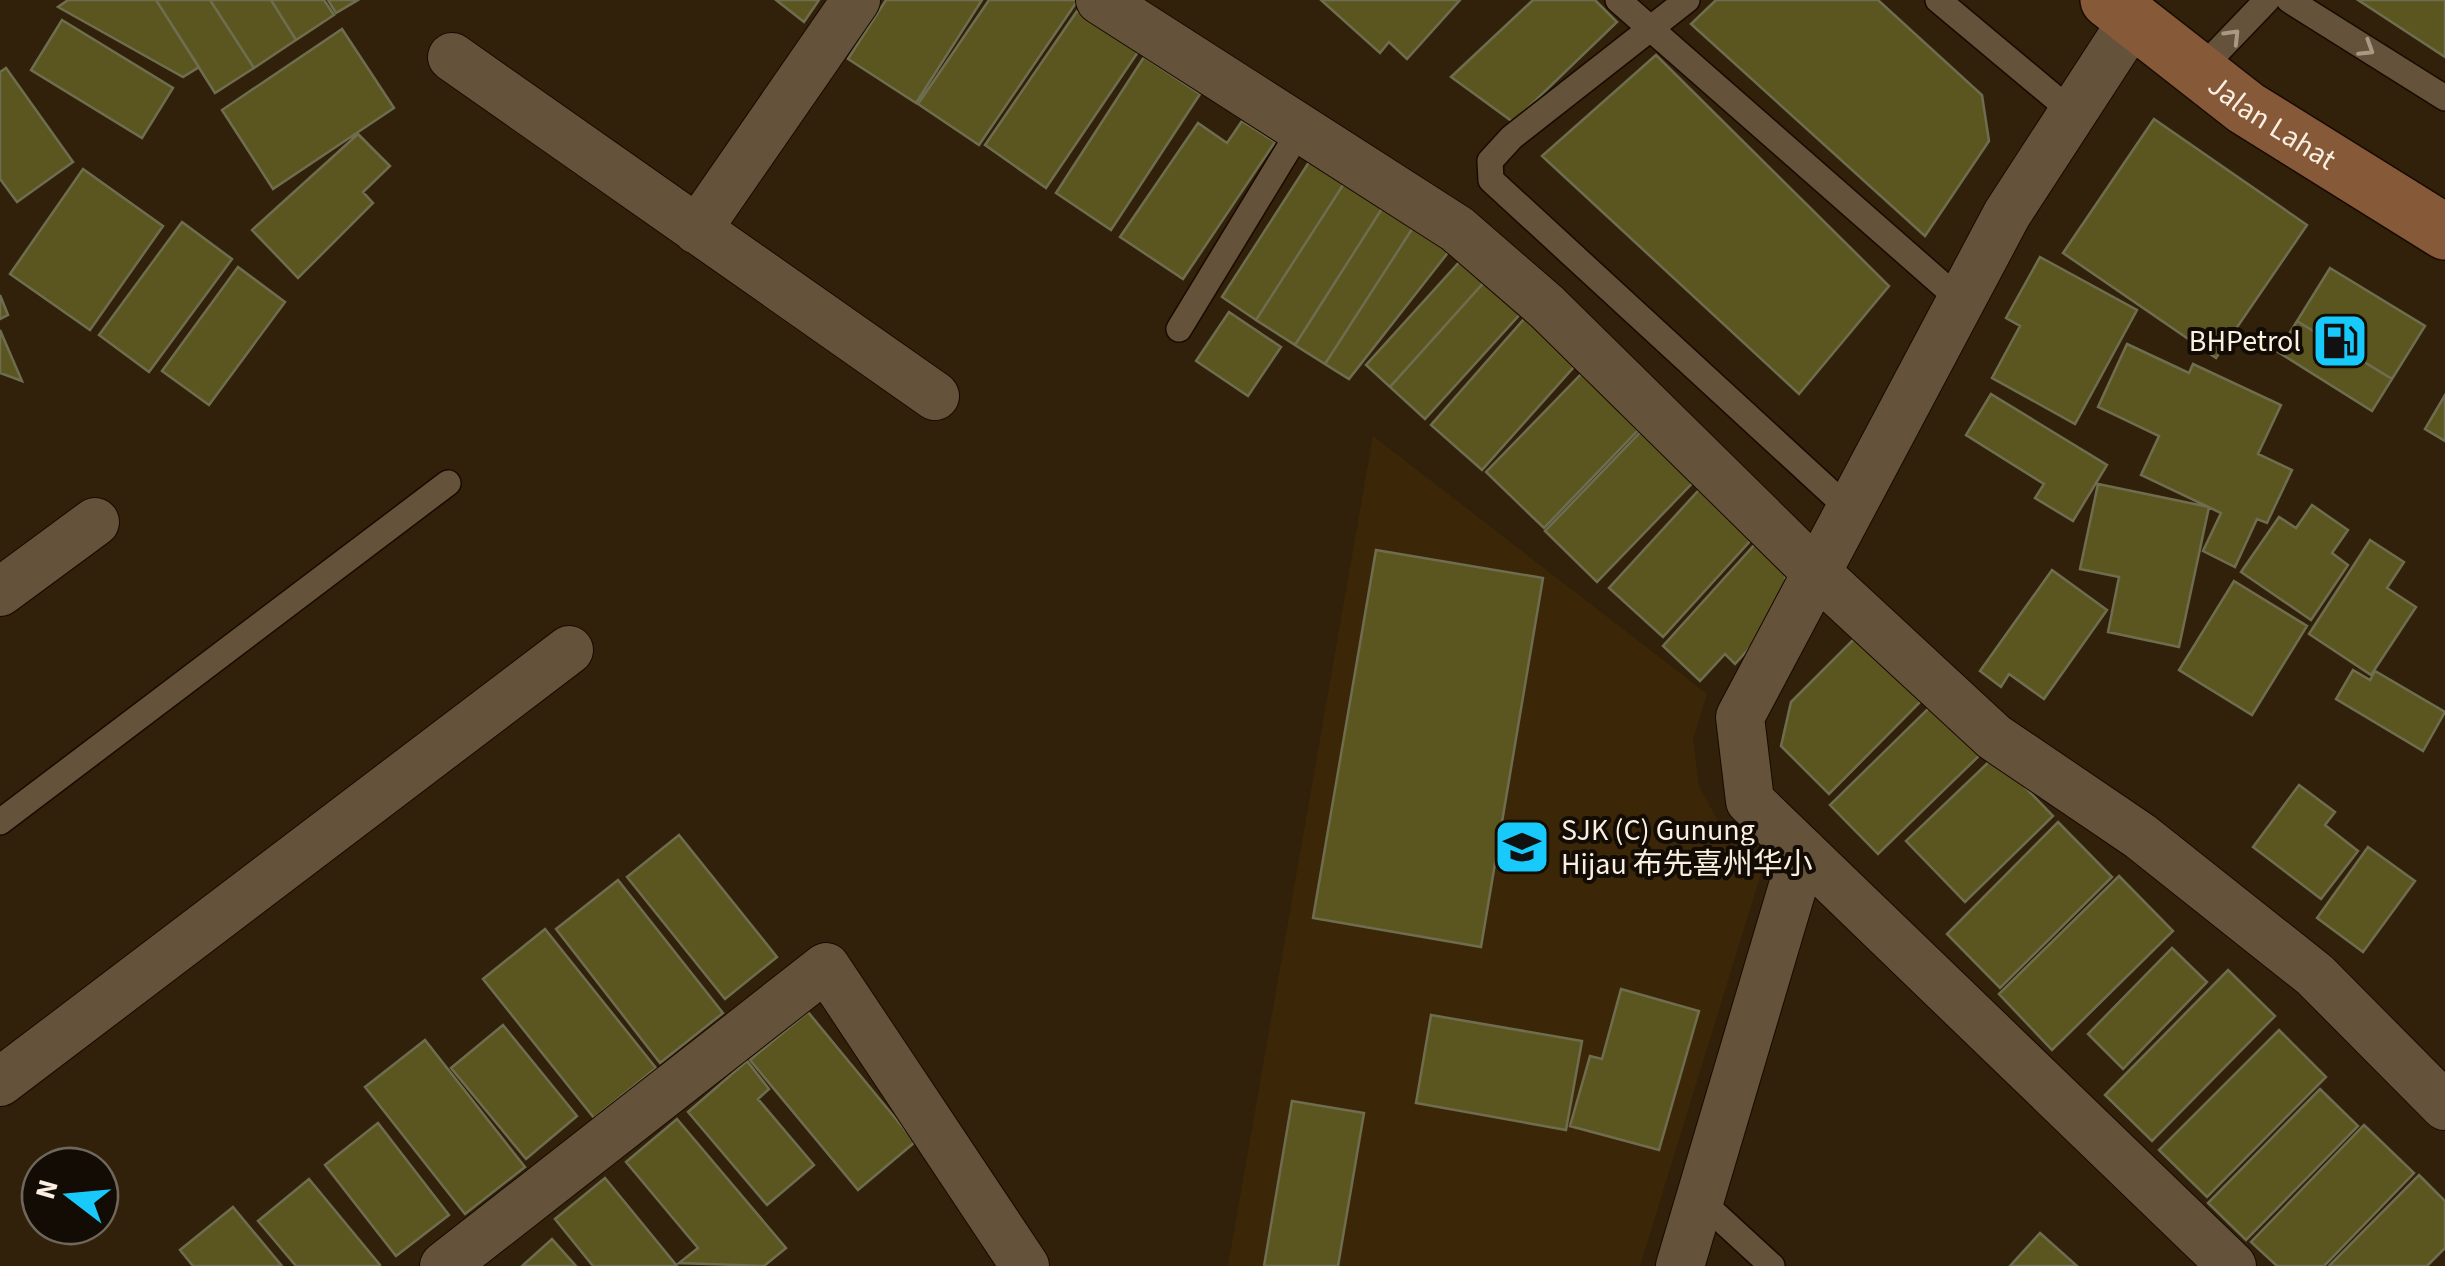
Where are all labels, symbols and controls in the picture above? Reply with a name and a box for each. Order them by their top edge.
one-way arrow [2221,29,2239,48]
one-way arrow [2356,37,2374,56]
street label: Jalan Lahat [2199,65,2344,181]
fuel station icon: BHPetrol [2310,311,2370,371]
place label: BHPetrol [2189,320,2301,363]
place label: SJK (C) Gunung Hijau 布先喜州华小 [1561,809,1813,886]
school or university icon: SJK (C) Gunung Hijau 布先喜州华小 [1492,817,1552,877]
north arrow [20,1146,120,1246]
text: N [25,1175,69,1204]

